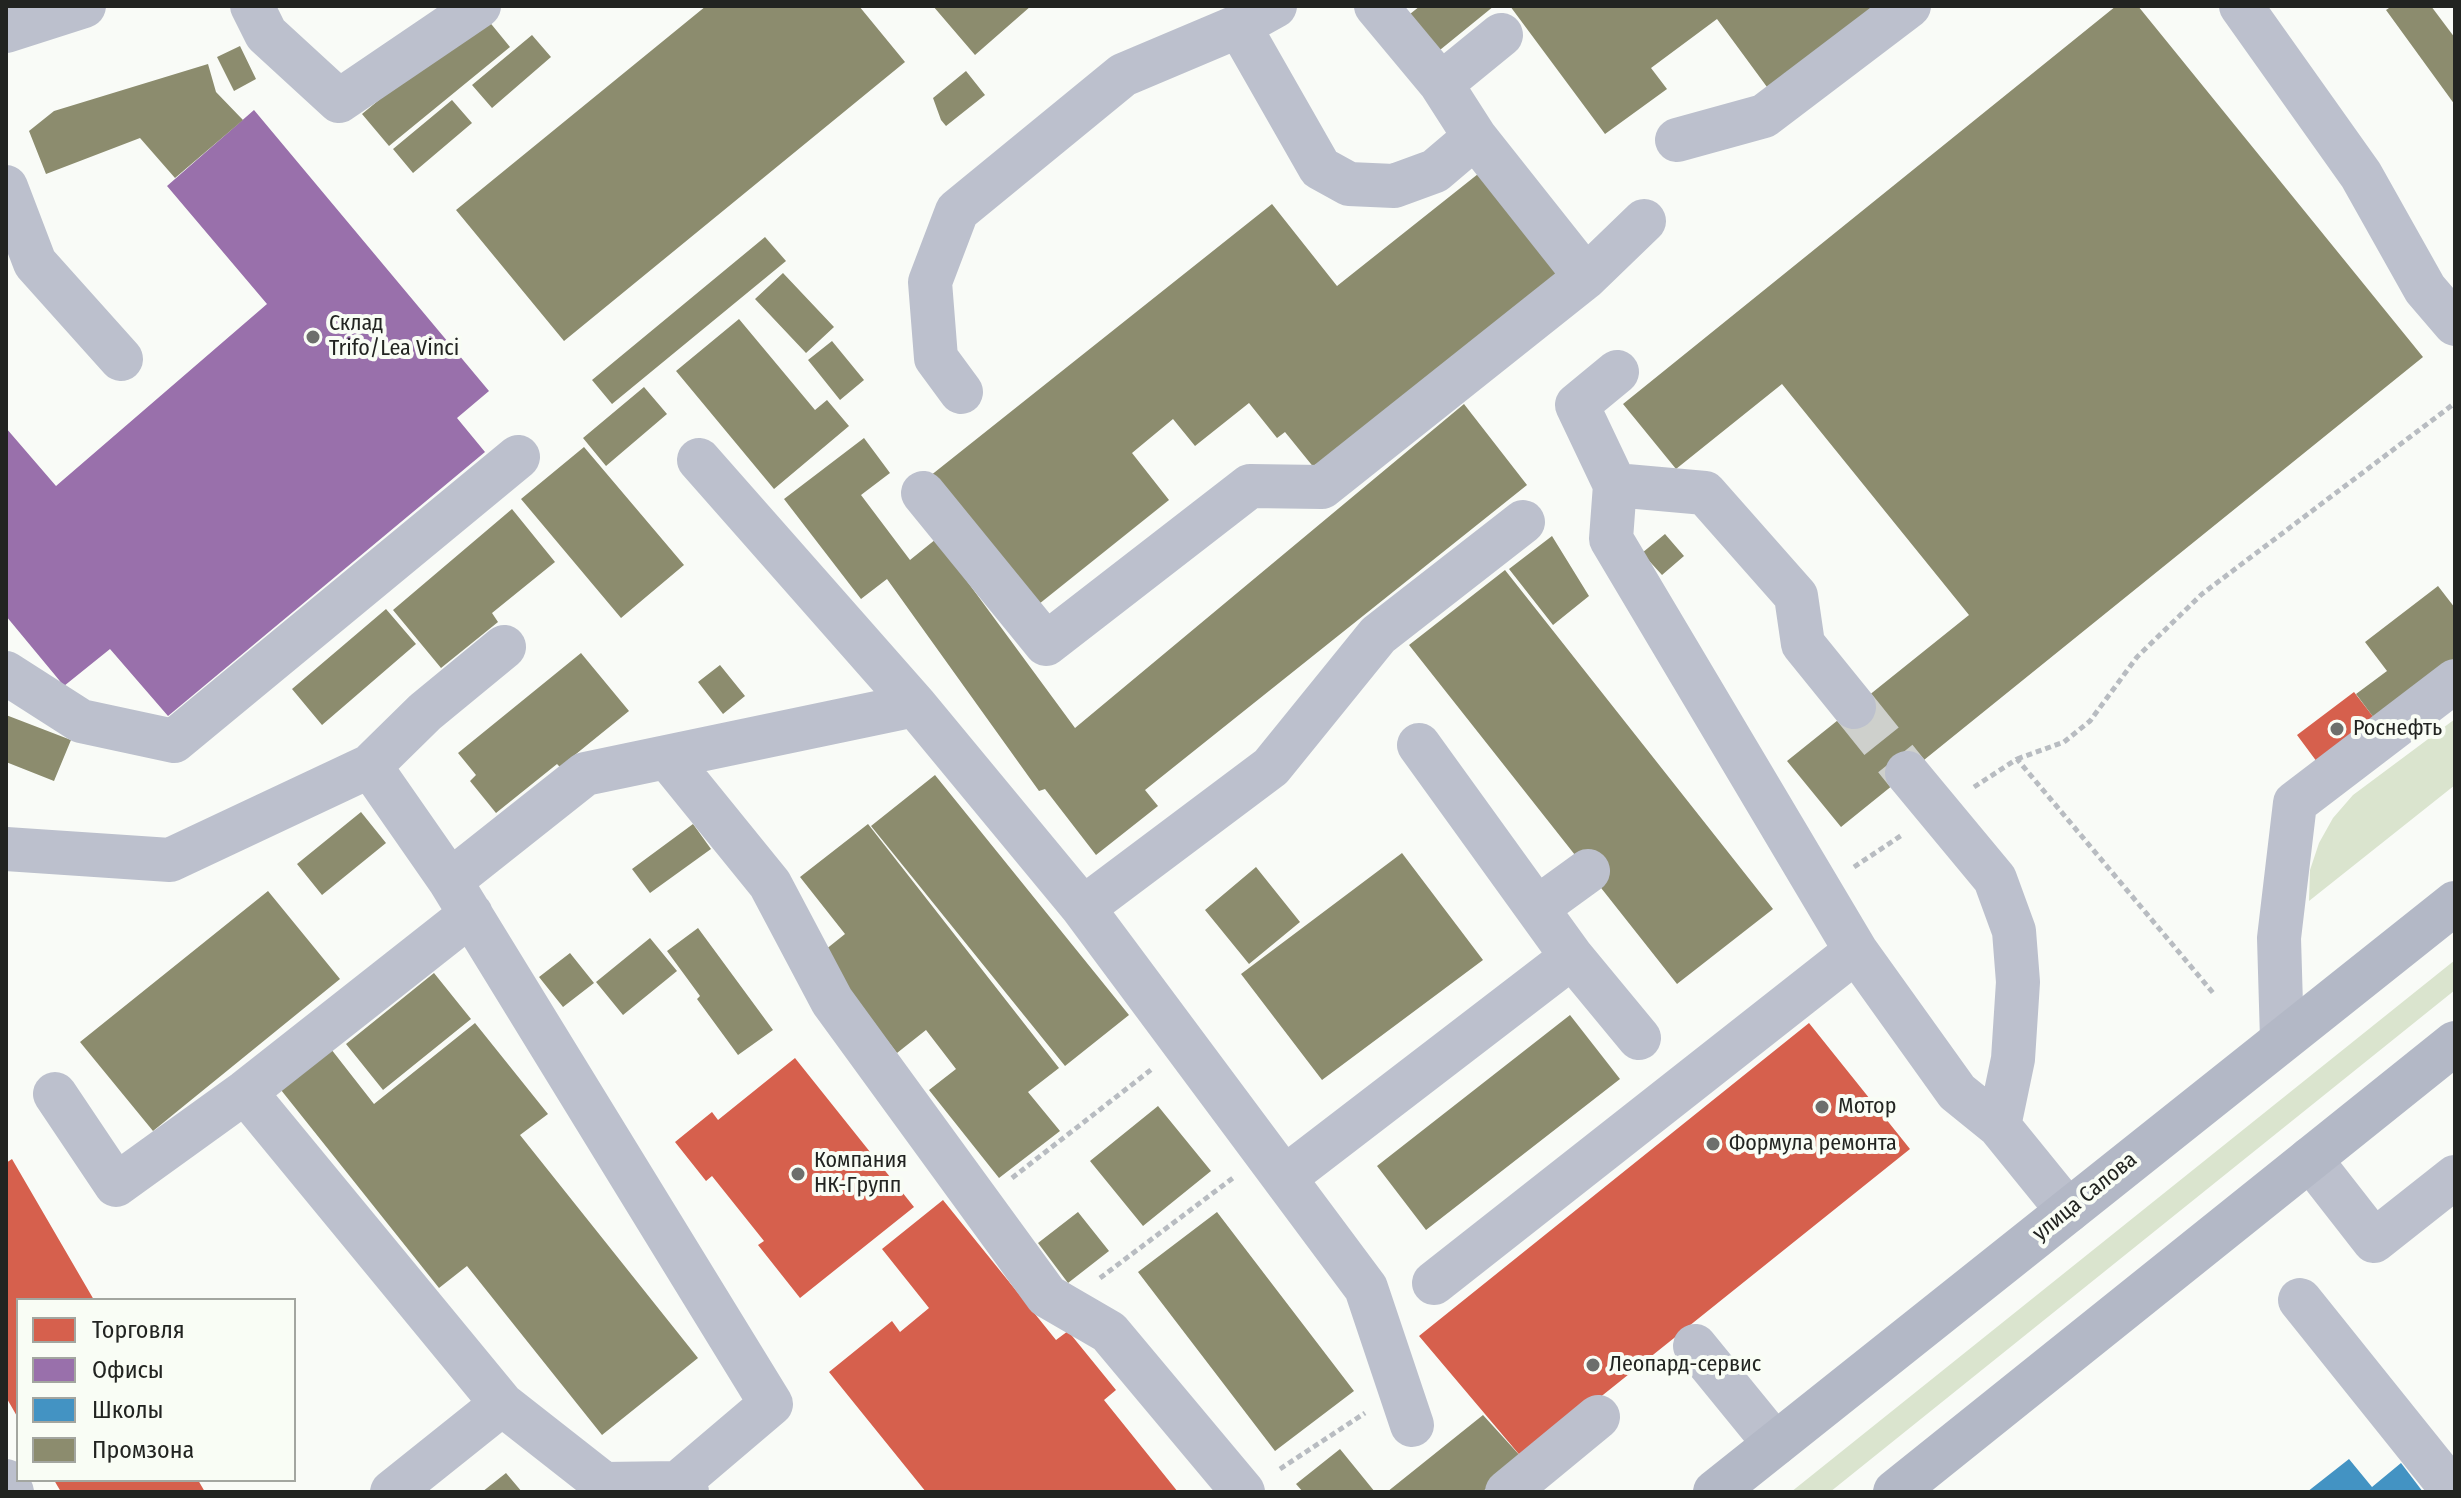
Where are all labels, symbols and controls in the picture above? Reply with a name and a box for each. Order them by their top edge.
place label: Склад Trifo/Lea Vinci [329,311,459,362]
marker: Склад Trifo/Lea Vinci [304,328,322,346]
place label: Роснефть [2353,716,2442,742]
marker: Роснефть [2328,720,2346,738]
place label: Мотор [1838,1094,1896,1120]
marker: Мотор [1813,1098,1831,1116]
place label: Формула ремонта [1729,1131,1897,1157]
marker: Формула ремонта [1704,1135,1722,1153]
street label: улица Салова [2028,1147,2142,1247]
place label: Компания НК-Групп [814,1148,907,1200]
marker: Компания НК-Групп [789,1165,807,1183]
legend [16,1298,296,1482]
text: Торговля [92,1316,185,1344]
place label: Леопард-сервис [1609,1352,1761,1378]
text: Офисы [92,1356,164,1384]
marker: Леопард-сервис [1584,1356,1602,1374]
text: Школы [92,1396,164,1424]
text: Промзона [92,1436,194,1464]

